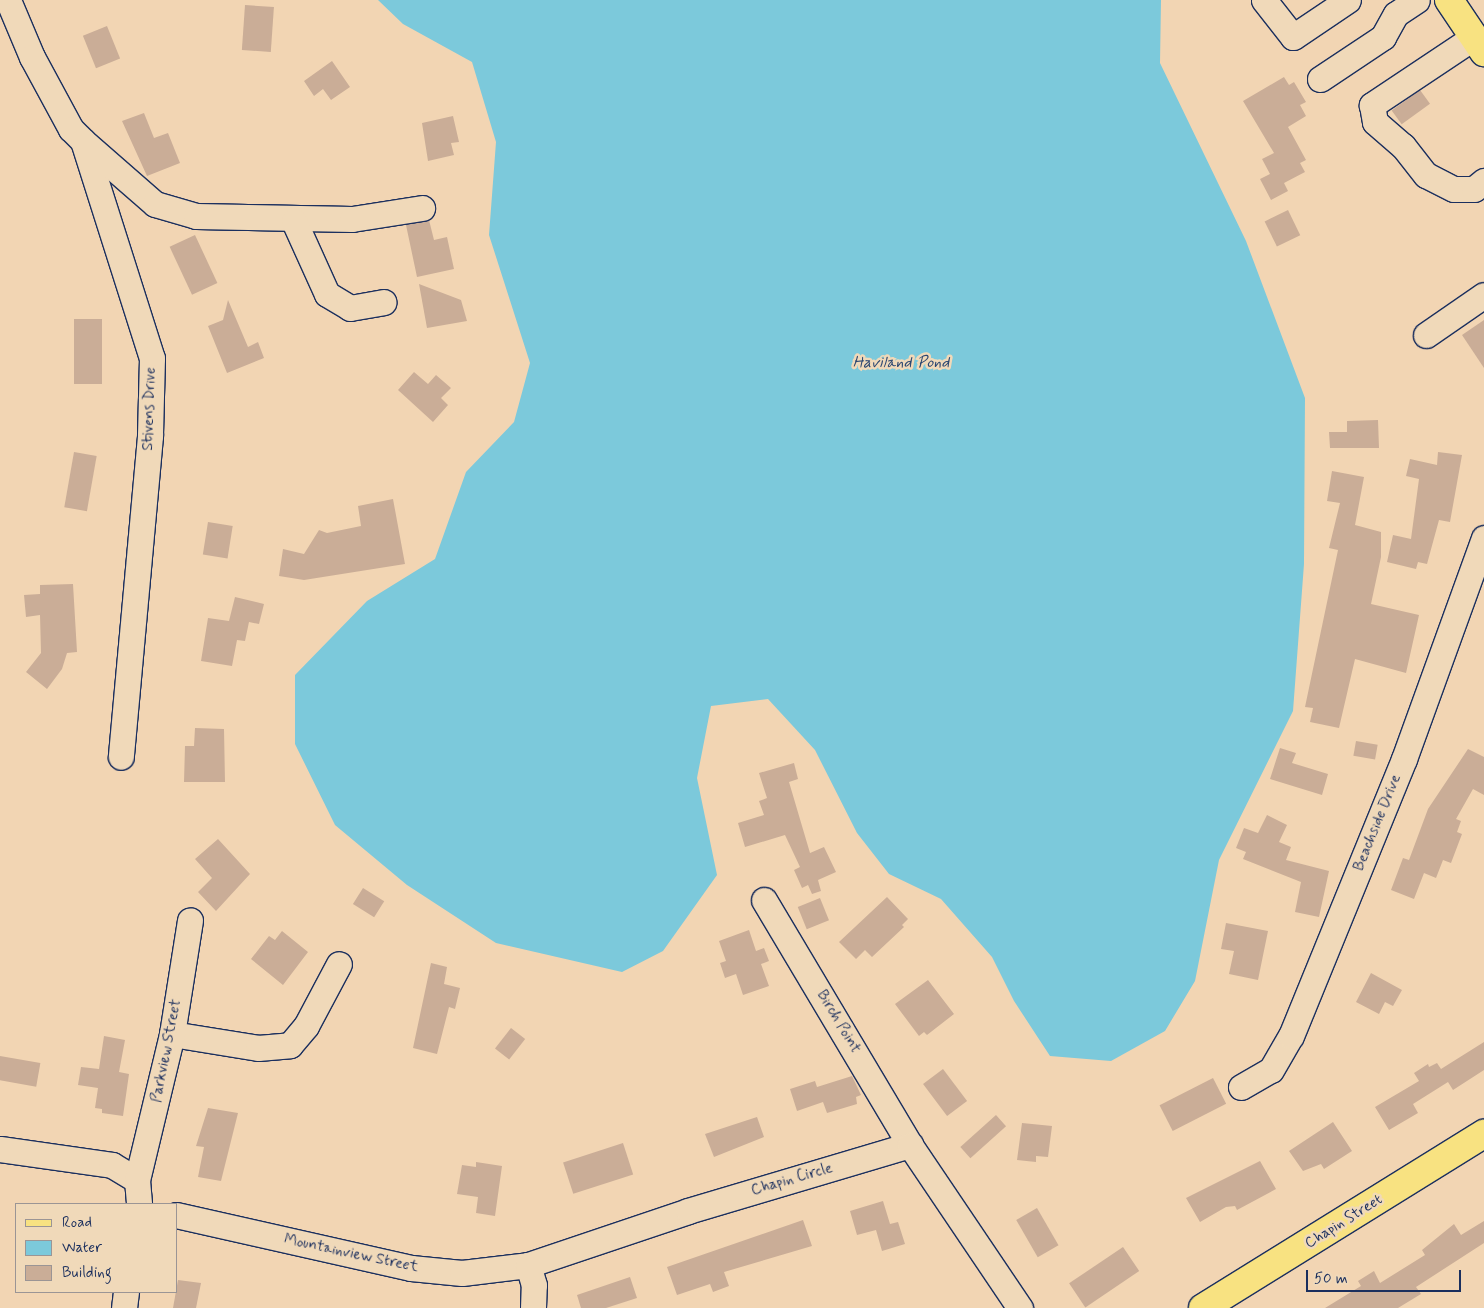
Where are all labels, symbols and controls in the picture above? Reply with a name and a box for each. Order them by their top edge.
water label: Haviland Pond [853,353,949,373]
street label: Stivens Drive [140,367,160,451]
street label: Beachside Drive [1351,773,1405,873]
street label: Birch Point [812,987,864,1057]
street label: Parkview Street [148,998,186,1104]
street label: Chapin Circle [749,1160,835,1200]
street label: Chapin Street [1301,1190,1387,1254]
legend [15,1203,178,1293]
text: Road [62,1213,92,1233]
street label: Mountainview Street [282,1231,420,1277]
text: Water [62,1238,102,1258]
scale bar [1309,1260,1464,1292]
text: Building [62,1263,112,1283]
text: 50 m [1314,1269,1348,1289]

